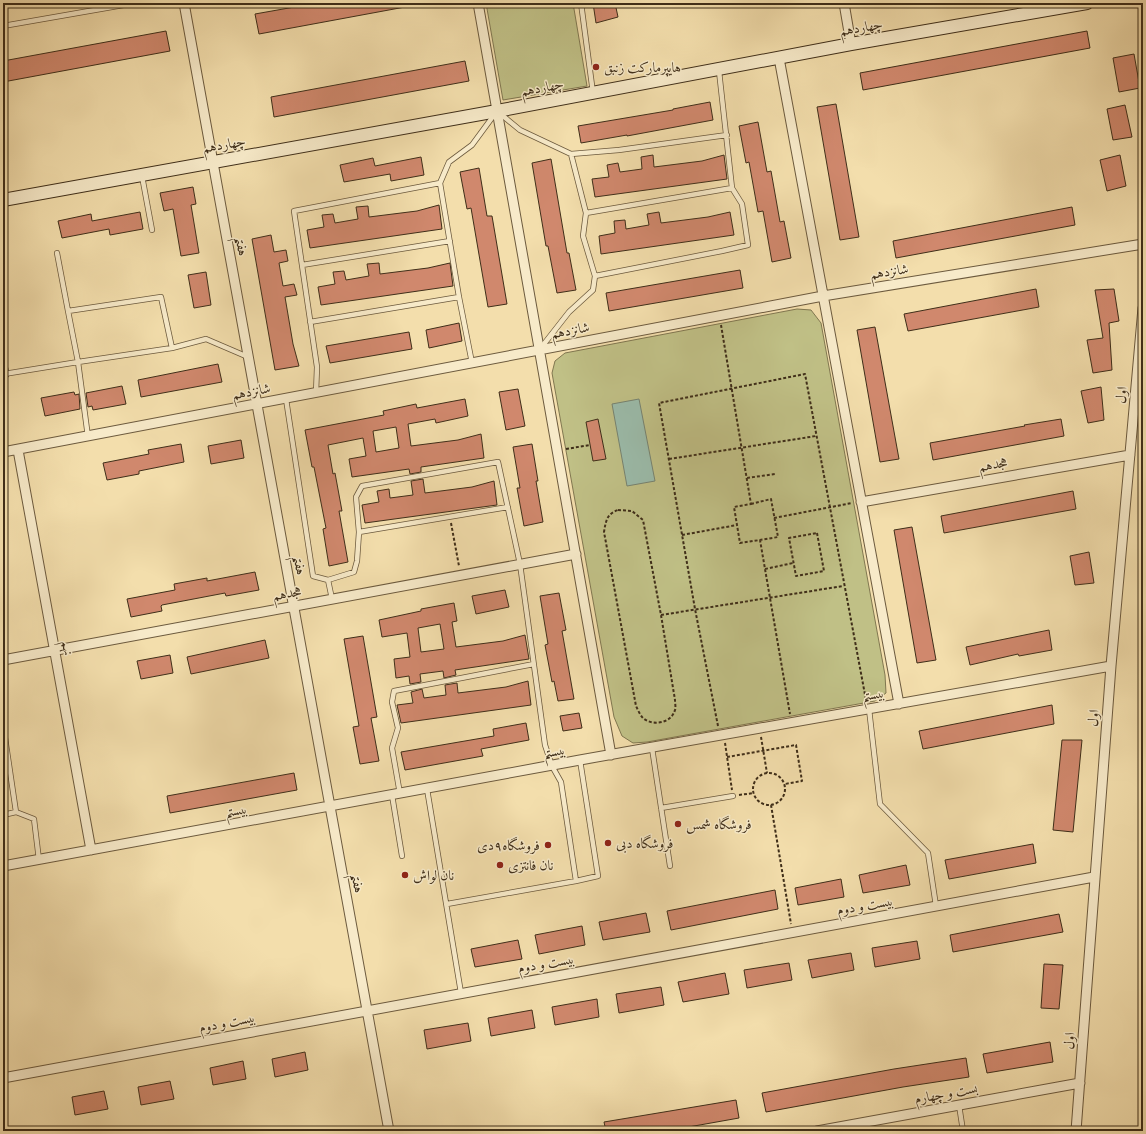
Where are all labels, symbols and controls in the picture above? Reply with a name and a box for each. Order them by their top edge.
street label: چهاردهم [838,15,885,45]
place label: هایپرمارکت زنبق [604,59,681,77]
marker: هایپرمارکت زنبق [591,62,601,72]
street label: چهاردهم [519,75,566,105]
street label: چهاردهم [201,132,248,162]
street label: هفتم [227,235,252,258]
street label: شانزدهم [869,260,910,288]
street label: شانزدهم [549,318,592,347]
street label: شانزدهم [230,379,273,408]
street label: اول [1112,386,1132,404]
street label: هجدهم [977,454,1010,480]
street label: هفتم [285,554,310,577]
street label: هجدهم [271,583,304,609]
street label: نهم [53,639,77,658]
street label: بیستم [861,684,887,710]
street label: اول [1084,709,1104,727]
street label: بیستم [541,741,568,767]
street label: بیستم [224,800,250,826]
place label: فروشگاه شمس [686,815,752,834]
marker: فروشگاه شمس [673,819,683,829]
place label: فروشگاه دبی [616,834,673,853]
place label: فروشگاه۹دی [477,836,540,855]
marker: فروشگاه دبی [603,838,613,848]
marker: فروشگاه۹دی [543,840,553,850]
place label: نان فانتزی [508,857,554,875]
marker: نان فانتزی [495,860,505,870]
place label: نان لواش [413,867,454,885]
marker: نان لواش [400,870,410,880]
street label: هفتم [343,872,368,895]
street label: بیست و دوم [836,892,895,923]
street label: بیست و دوم [517,950,576,981]
street label: بیست و دوم [198,1009,257,1040]
street label: اول [1060,1032,1080,1050]
street label: بست و چهارم [913,1080,980,1111]

